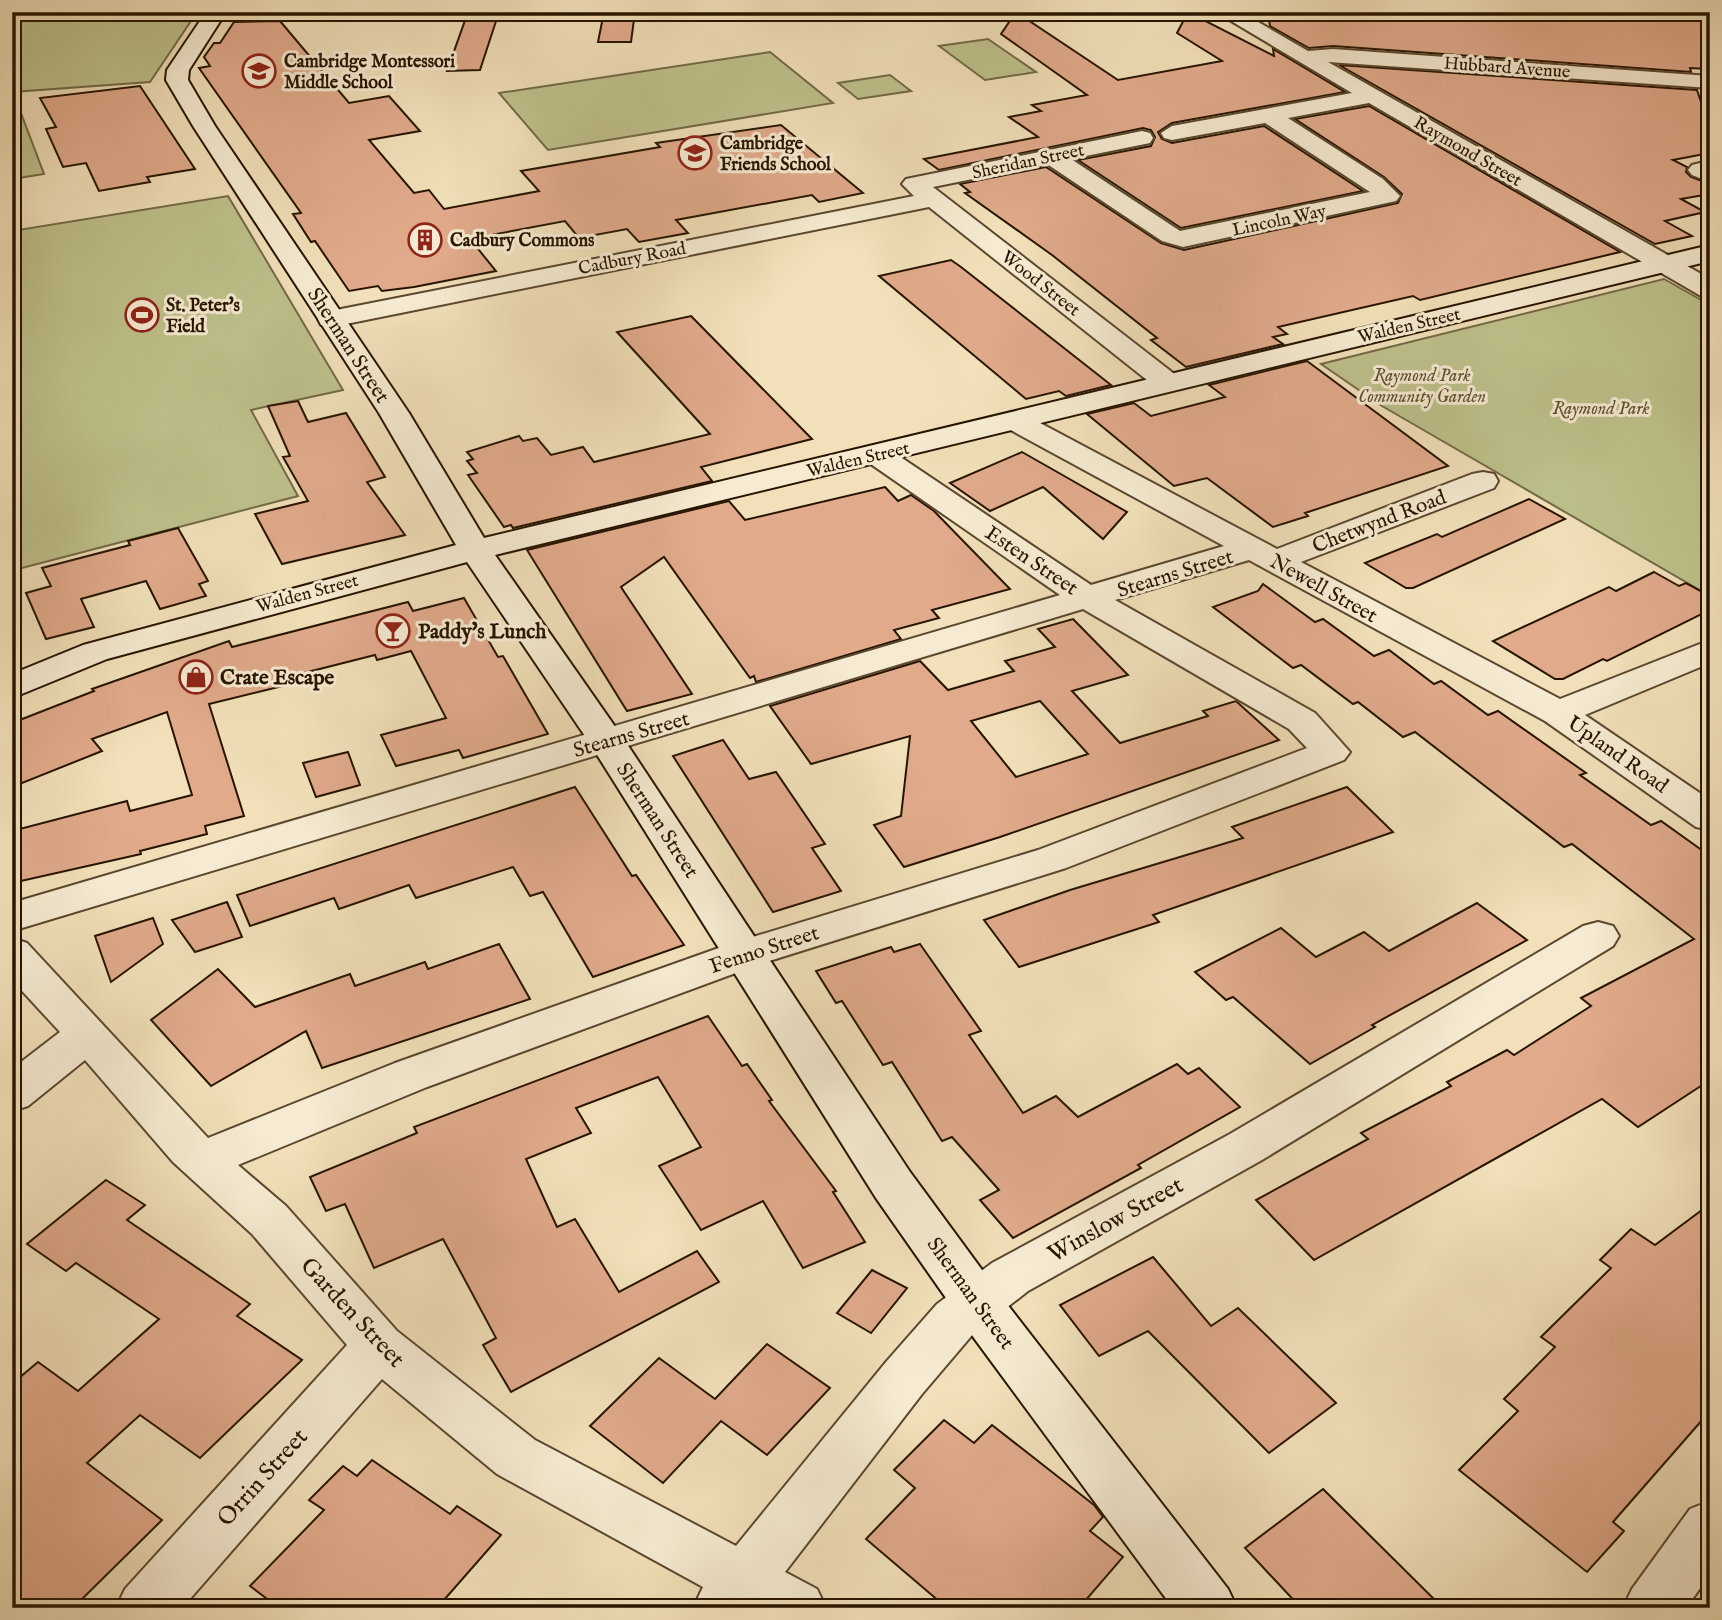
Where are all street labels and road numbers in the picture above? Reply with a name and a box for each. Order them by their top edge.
street label: Hubbard Avenue [1443,53,1571,84]
street label: Raymond Street [1409,112,1526,193]
street label: Sheridan Street [970,139,1086,186]
street label: Lincoln Way [1230,200,1329,243]
street label: Cadbury Road [576,238,688,281]
street label: Wood Street [996,246,1084,322]
street label: Sherman Street [300,283,395,409]
street label: Walden Street [1356,303,1463,349]
street label: Walden Street [805,437,912,483]
street label: Chetwynd Road [1309,484,1451,560]
street label: Esten Street [979,520,1083,602]
street label: Stearns Street [1114,544,1237,605]
street label: Newell Street [1265,549,1382,630]
street label: Walden Street [254,570,361,619]
street label: Stearns Street [570,706,693,765]
street label: Upland Road [1561,710,1674,801]
street label: Sherman Street [609,758,704,884]
street label: Fenno Street [706,920,822,981]
street label: Winslow Street [1042,1170,1189,1270]
street label: Sherman Street [920,1232,1020,1355]
street label: Garden Street [293,1251,411,1375]
street label: Orrin Street [211,1422,315,1534]

